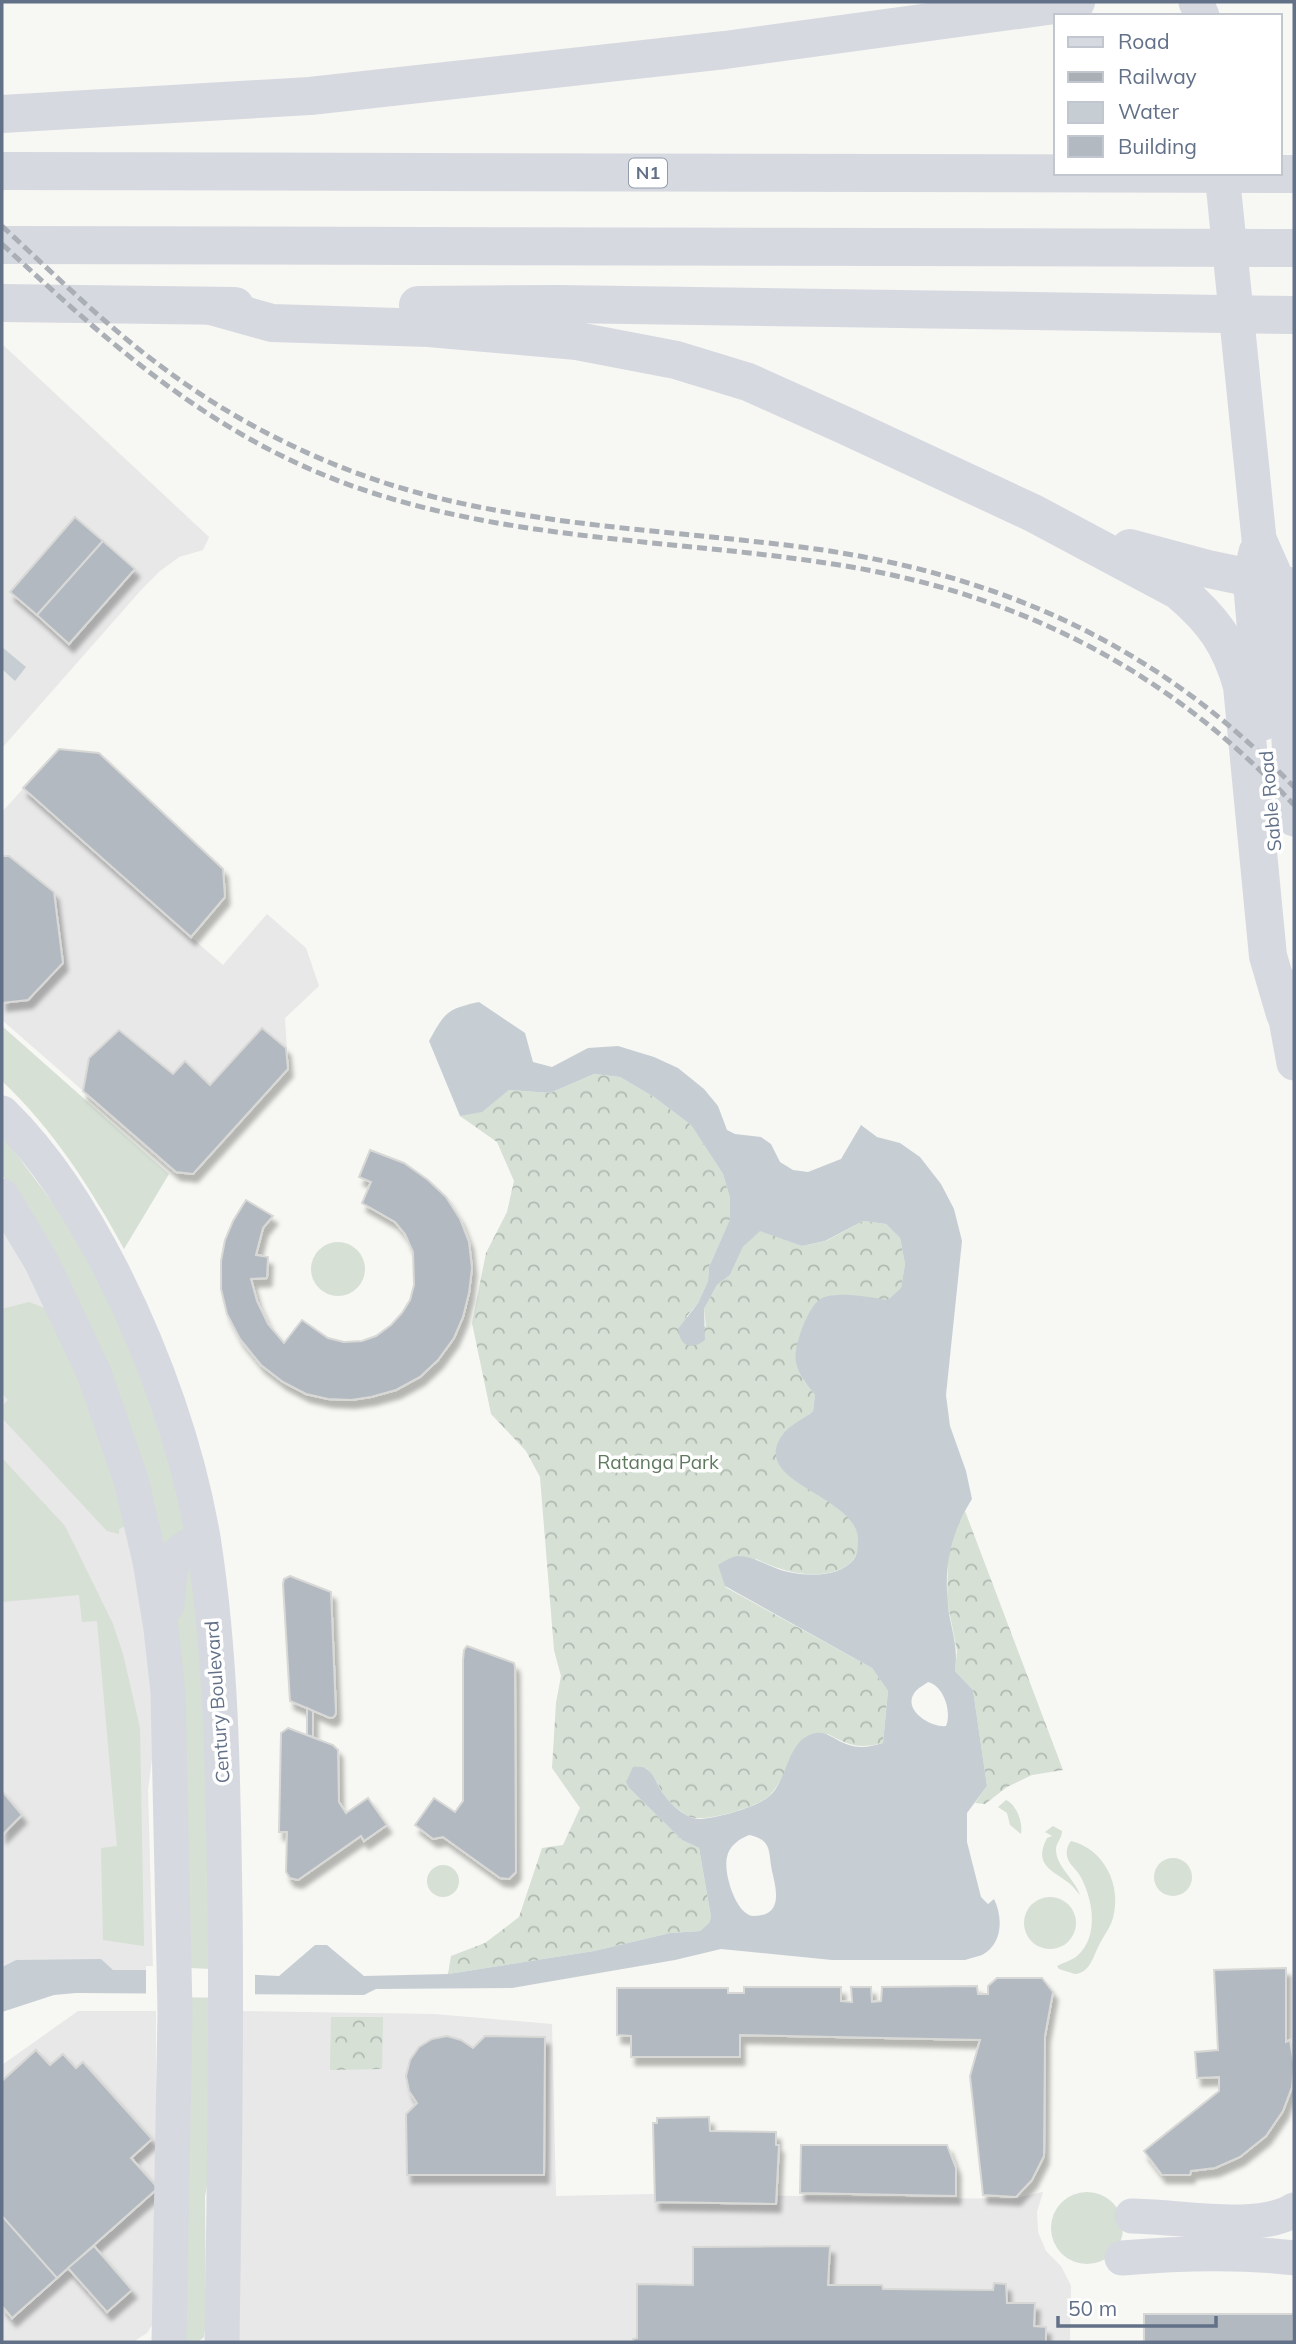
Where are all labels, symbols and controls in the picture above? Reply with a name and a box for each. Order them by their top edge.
legend [1054,14,1282,175]
text: Road [1118,28,1169,54]
text: Railway [1118,63,1197,89]
text: Water [1118,98,1179,124]
text: Building [1118,133,1197,159]
road number: N1 [629,158,667,188]
street label: Sable Road [1254,750,1286,852]
park label: Ratanga Park [597,1450,719,1474]
street label: Century Boulevard [199,1620,235,1784]
scale bar [1058,2284,1216,2328]
text: 50 m [1068,2295,1117,2321]

